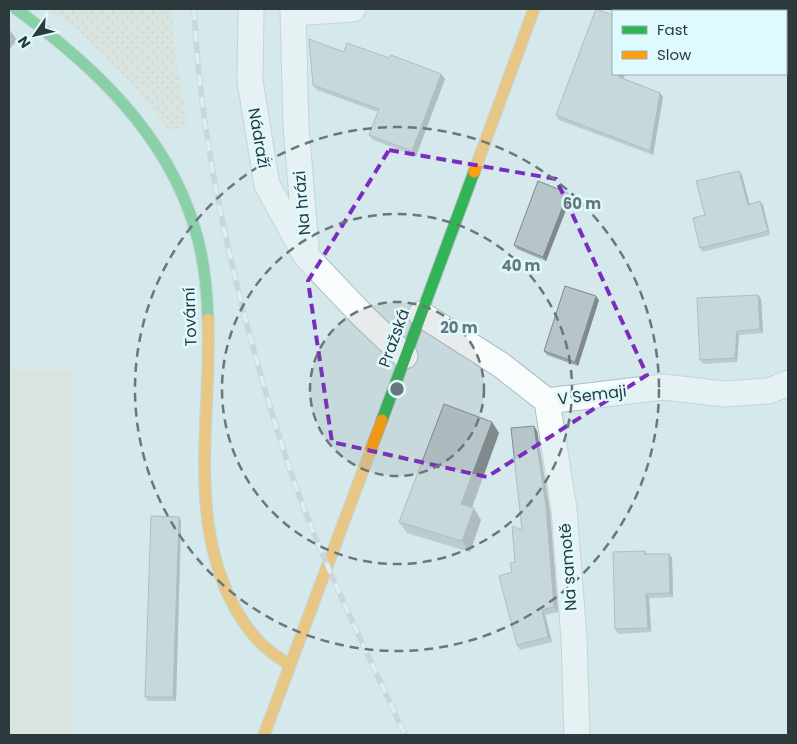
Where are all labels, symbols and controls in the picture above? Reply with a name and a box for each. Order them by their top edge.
north arrow [10,10,60,60]
legend [612,10,787,75]
text: Fast [657,19,688,40]
text: N [13,32,35,52]
text: Slow [657,44,692,65]
street label: Nádraží [242,106,276,170]
street label: Na hrázi [288,170,316,236]
text: 60 m [563,193,601,214]
text: 40 m [501,255,541,276]
street label: Tovární [177,287,203,347]
street label: Pražská [373,306,415,370]
text: 20 m [440,317,478,338]
street label: V Semaji [556,379,628,411]
centre of rings [388,380,406,398]
street label: Na samotě [553,522,583,612]

